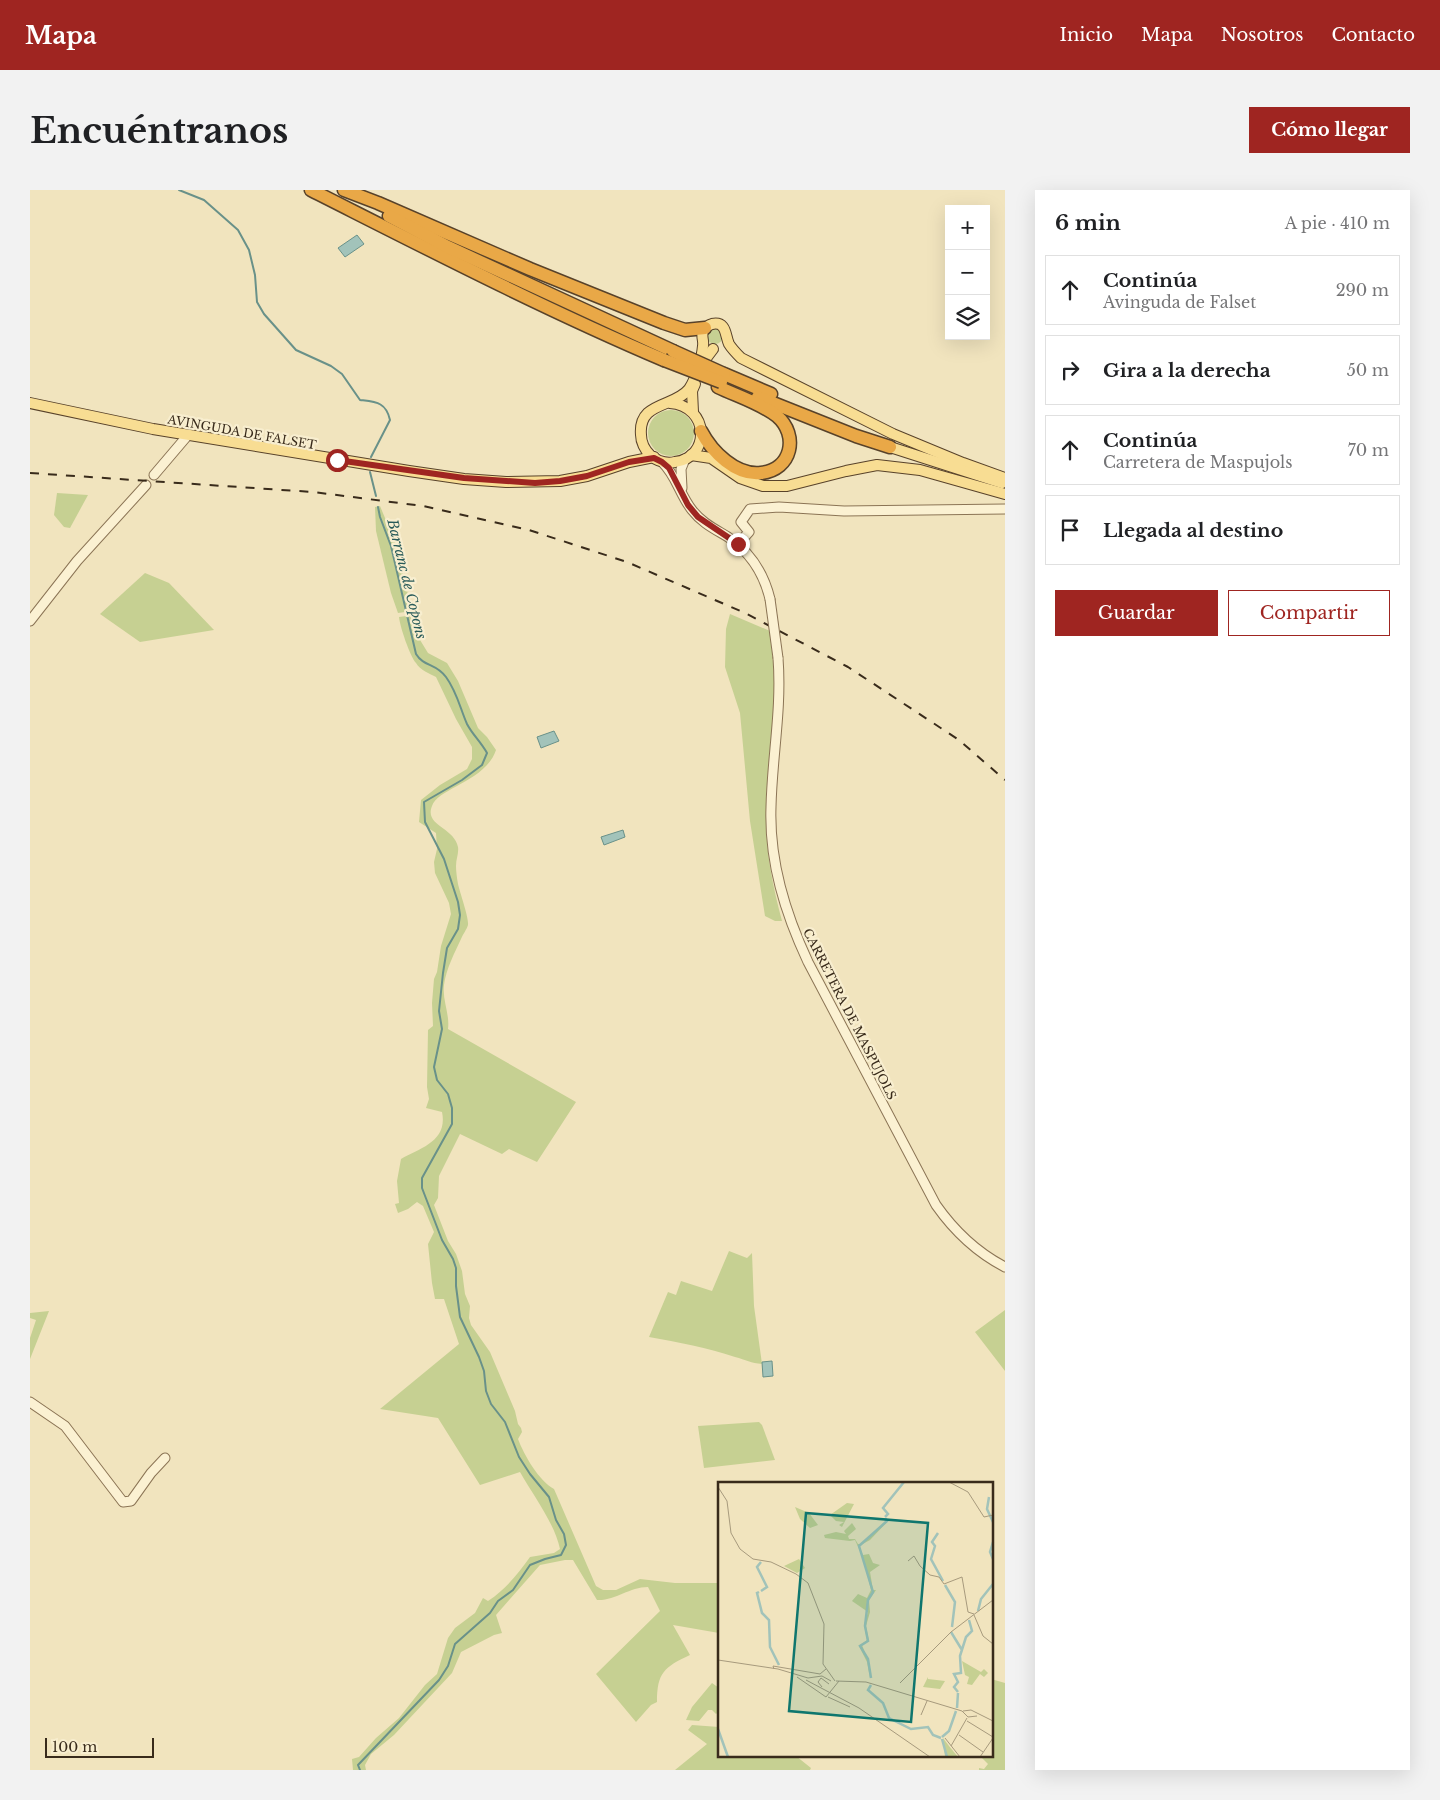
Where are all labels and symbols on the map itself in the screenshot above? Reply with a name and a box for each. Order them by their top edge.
street label: AVINGUDA DE FALSET [166,411,318,453]
route start [326,449,349,472]
water label: Barranc de Copons [383,516,431,641]
route end [727,533,750,556]
street label: CARRETERA DE MASPUJOLS [800,926,900,1102]
inset map [718,1482,992,1758]
scale bar [45,1735,154,1758]

